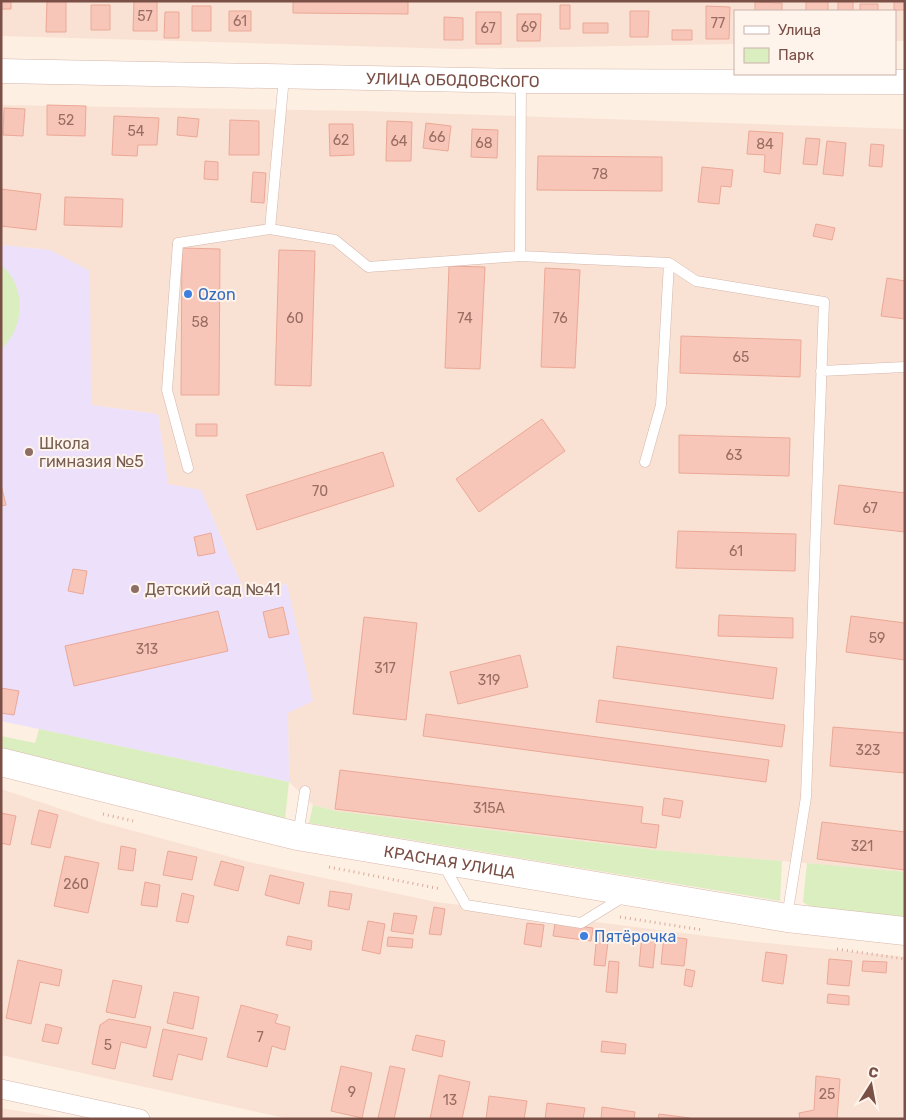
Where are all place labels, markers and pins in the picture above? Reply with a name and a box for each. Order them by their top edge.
place label: Ozon [198,285,236,304]
marker: Ozon [182,288,194,300]
place label: Школа гимназия №5 [39,434,144,471]
marker: Школа гимназия №5 [23,446,35,458]
place label: Детский сад №41 [145,580,280,599]
marker: Детский сад №41 [129,583,141,595]
place label: Пятёрочка [594,927,676,946]
marker: Пятёрочка [578,930,590,942]

